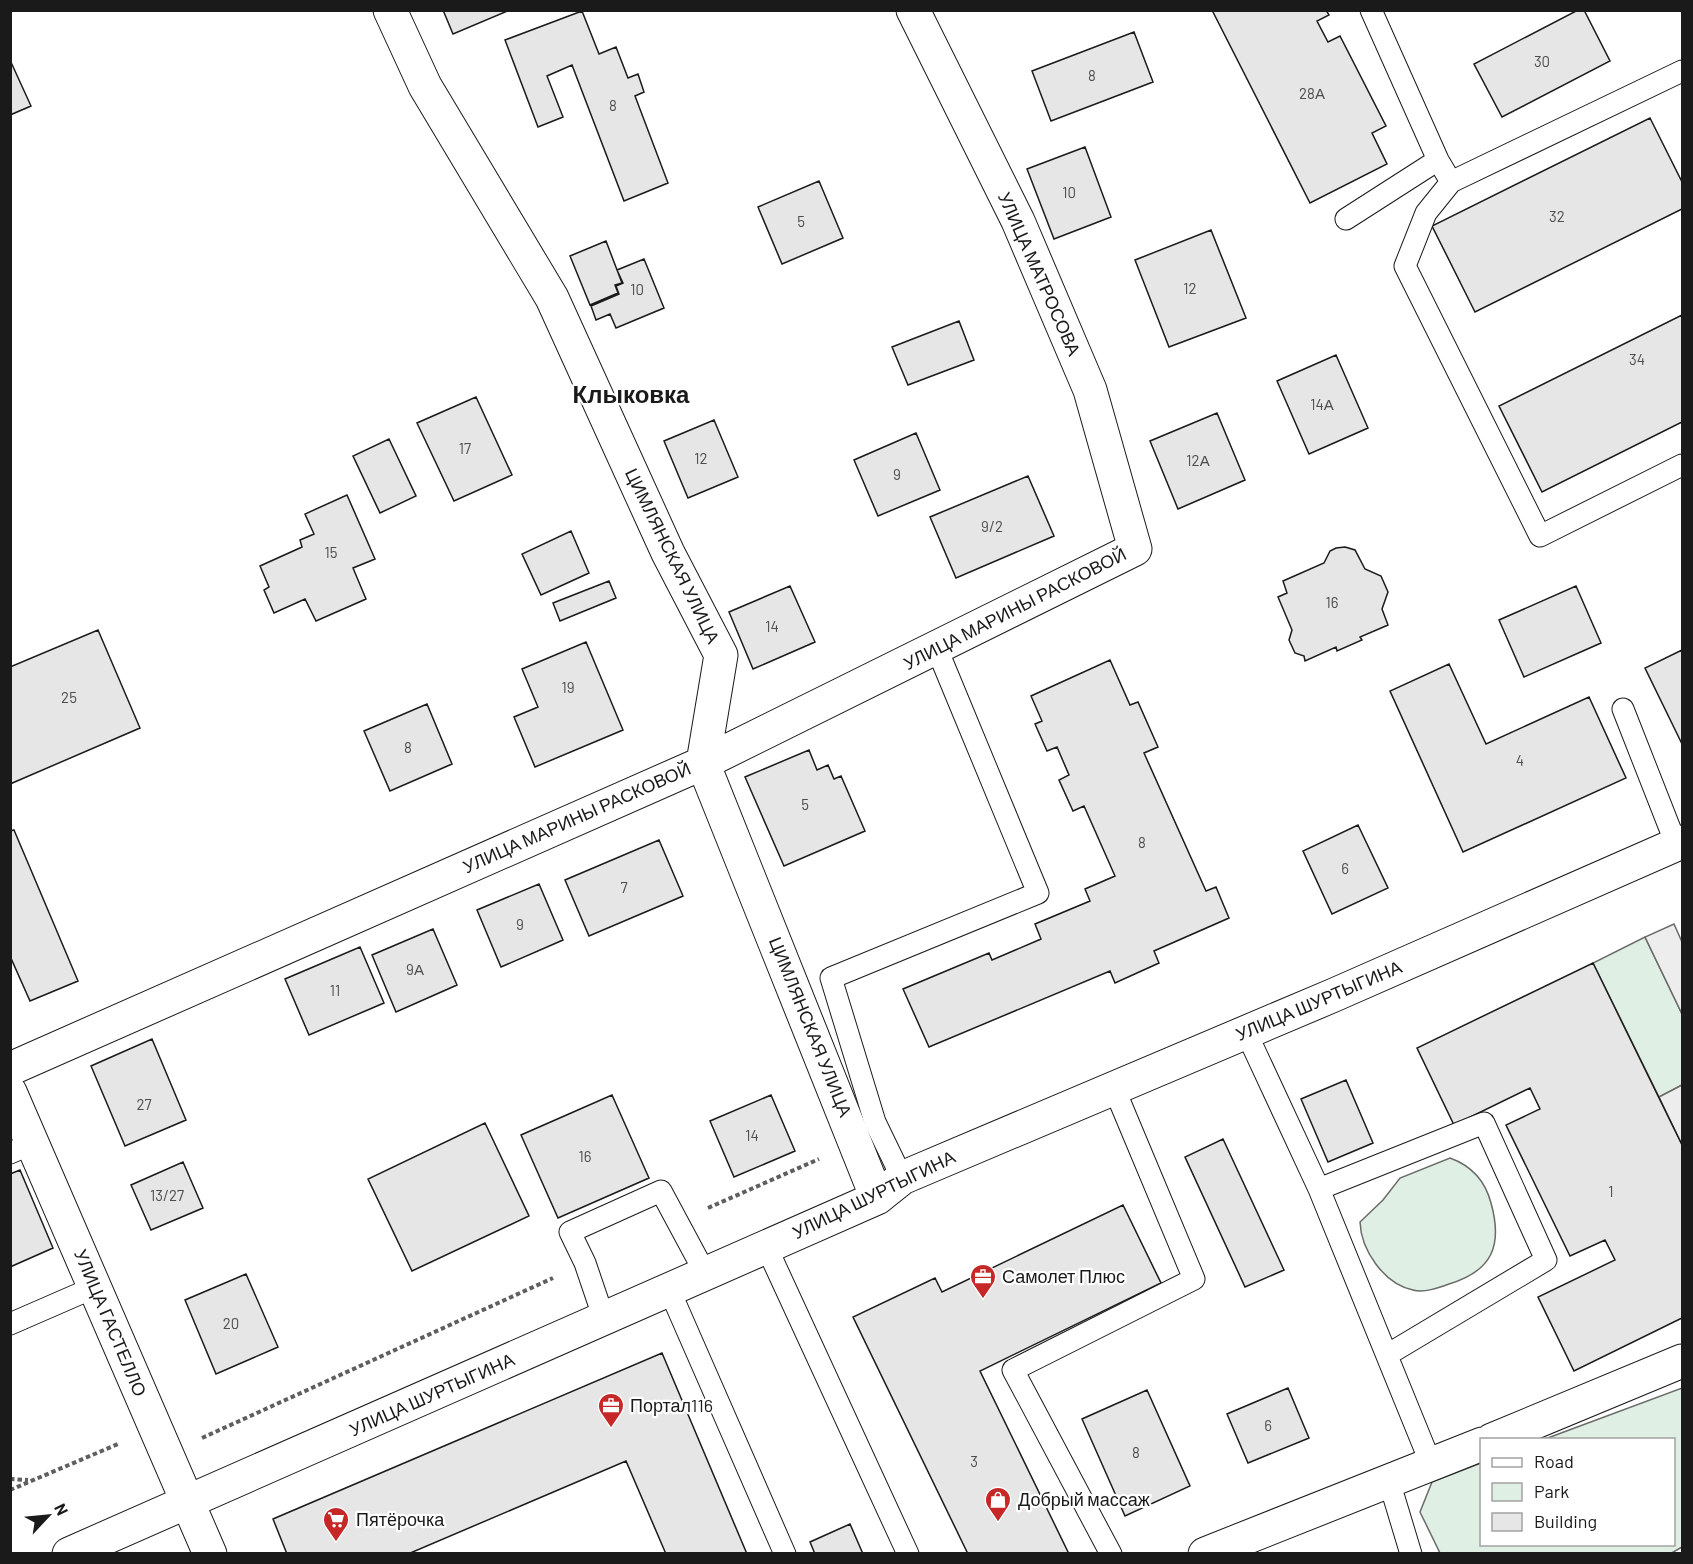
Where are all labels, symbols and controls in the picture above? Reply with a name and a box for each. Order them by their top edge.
house number: 30 [1534,52,1550,70]
house number: 8 [1088,66,1096,84]
house number: 28А [1299,84,1325,102]
house number: 8 [609,96,617,114]
house number: 10 [1062,183,1076,201]
street label: УЛИЦА МАТРОСОВА [994,188,1086,359]
house number: 32 [1549,207,1565,225]
house number: 5 [797,212,805,230]
house number: 12 [1183,279,1197,297]
house number: 10 [630,280,644,298]
house number: 34 [1629,350,1645,368]
district label: Клыковка [573,379,690,408]
house number: 14А [1310,395,1334,413]
house number: 17 [459,439,471,457]
house number: 12 [694,449,708,467]
house number: 12А [1186,451,1210,469]
street label: ЦИМЛЯНСКАЯ УЛИЦА [621,464,725,647]
house number: 9 [893,465,901,483]
house number: 9/2 [981,517,1003,535]
street label: УЛИЦА МАРИНЫ РАСКОВОЙ [899,542,1130,674]
house number: 15 [325,543,337,561]
house number: 16 [1326,593,1338,611]
house number: 14 [765,617,779,635]
house number: 19 [561,678,575,696]
house number: 25 [61,688,77,706]
house number: 8 [404,738,412,756]
house number: 4 [1516,751,1524,769]
street label: УЛИЦА МАРИНЫ РАСКОВОЙ [459,757,694,877]
house number: 5 [801,795,809,813]
house number: 8 [1138,833,1146,851]
house number: 6 [1341,859,1349,877]
house number: 7 [620,878,628,896]
house number: 9 [516,915,524,933]
street label: ЦИМЛЯНСКАЯ УЛИЦА [765,933,857,1120]
street label: УЛИЦА ШУРТЫГИНА [1232,955,1405,1045]
house number: 9А [406,960,424,978]
house number: 11 [330,981,340,999]
house number: 27 [136,1095,152,1113]
house number: 14 [745,1126,759,1144]
street label: УЛИЦА ШУРТЫГИНА [789,1145,958,1243]
house number: 16 [579,1147,591,1165]
house number: 1 [1608,1182,1614,1200]
house number: 13/27 [150,1186,184,1204]
street label: УЛИЦА ГАСТЕЛЛО [70,1246,152,1399]
office icon: Самолет Плюс [968,1262,998,1300]
place label: Самолет Плюс [1002,1265,1125,1287]
house number: 20 [223,1314,239,1332]
street label: УЛИЦА ШУРТЫГИНА [346,1348,517,1440]
office icon: Портал116 [596,1391,626,1429]
place label: Портал116 [630,1394,713,1416]
house number: 6 [1264,1416,1272,1434]
legend [1480,1438,1675,1546]
house number: 8 [1132,1443,1140,1461]
text: Road [1534,1450,1574,1472]
house number: 3 [970,1452,978,1470]
text: Park [1534,1480,1569,1502]
shop icon: Добрый массаж [983,1485,1013,1523]
north arrow [18,1486,78,1546]
place label: Добрый массаж [1018,1488,1150,1510]
text: N [51,1500,73,1518]
supermarket icon: Пятёрочка [321,1505,351,1543]
place label: Пятёрочка [356,1508,445,1530]
text: Building [1534,1510,1597,1532]

